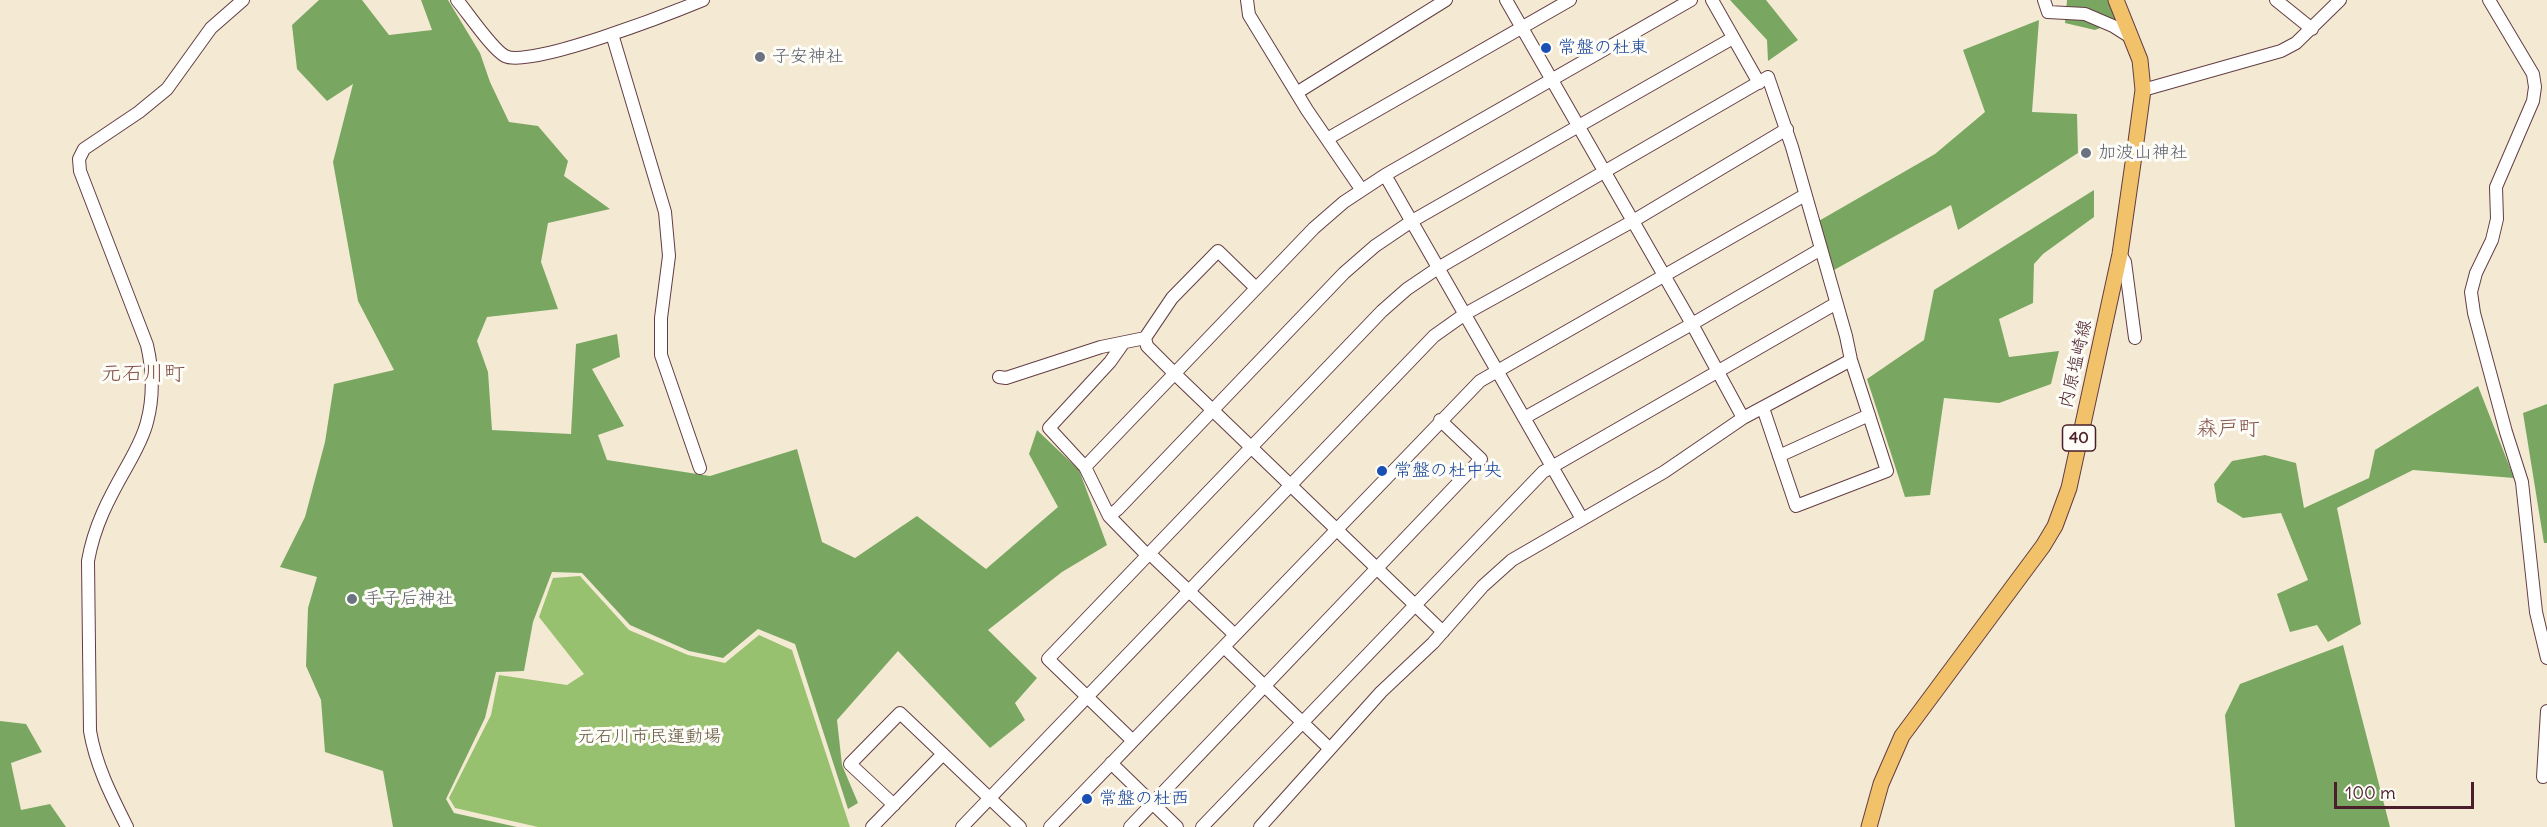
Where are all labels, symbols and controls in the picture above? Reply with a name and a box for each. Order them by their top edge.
place label: 常盤の杜東 [1558,37,1648,59]
marker: 常盤の杜東 [1539,41,1553,55]
place label: 子安神社 [772,46,844,68]
marker: 子安神社 [753,50,767,64]
place label: 加波山神社 [2098,142,2188,164]
marker: 加波山神社 [2079,146,2093,160]
street label: 内原塩崎線 [2055,318,2097,410]
district label: 元石川町 [101,361,185,387]
district label: 森戸町 [2197,416,2259,442]
road number: 40 [2062,425,2096,451]
place label: 常盤の杜中央 [1394,460,1502,482]
marker: 常盤の杜中央 [1375,464,1389,478]
place label: 手子后神社 [364,588,454,610]
marker: 手子后神社 [345,592,359,606]
park label: 元石川市民運動場 [577,726,721,748]
scale bar [2337,770,2476,808]
text: 100 m [2345,781,2396,804]
place label: 常盤の杜西 [1099,788,1189,810]
marker: 常盤の杜西 [1080,792,1094,806]

